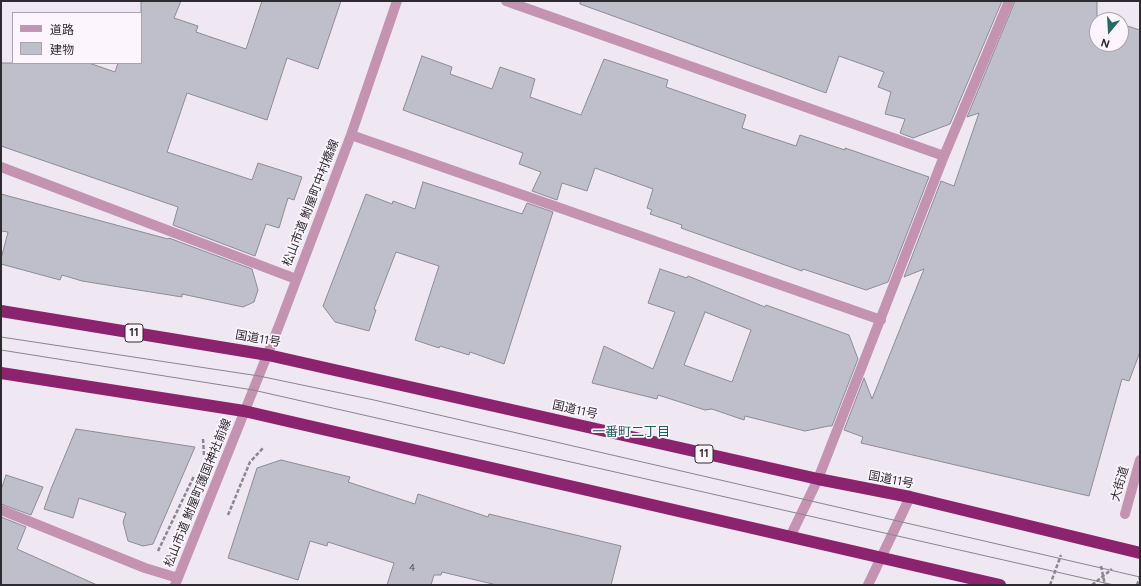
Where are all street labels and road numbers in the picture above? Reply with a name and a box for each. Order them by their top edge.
street label: 松山市道 鮒屋町中村橋線 [280,137,342,269]
road number: 11 [125,324,143,342]
street label: 国道11号 [234,328,282,350]
street label: 国道11号 [551,398,599,422]
street label: 松山市道 鮒屋町護国神社前線 [162,417,234,569]
road number: 11 [695,445,713,463]
street label: 大街道 [1108,465,1132,503]
street label: 国道11号 [867,469,915,491]

